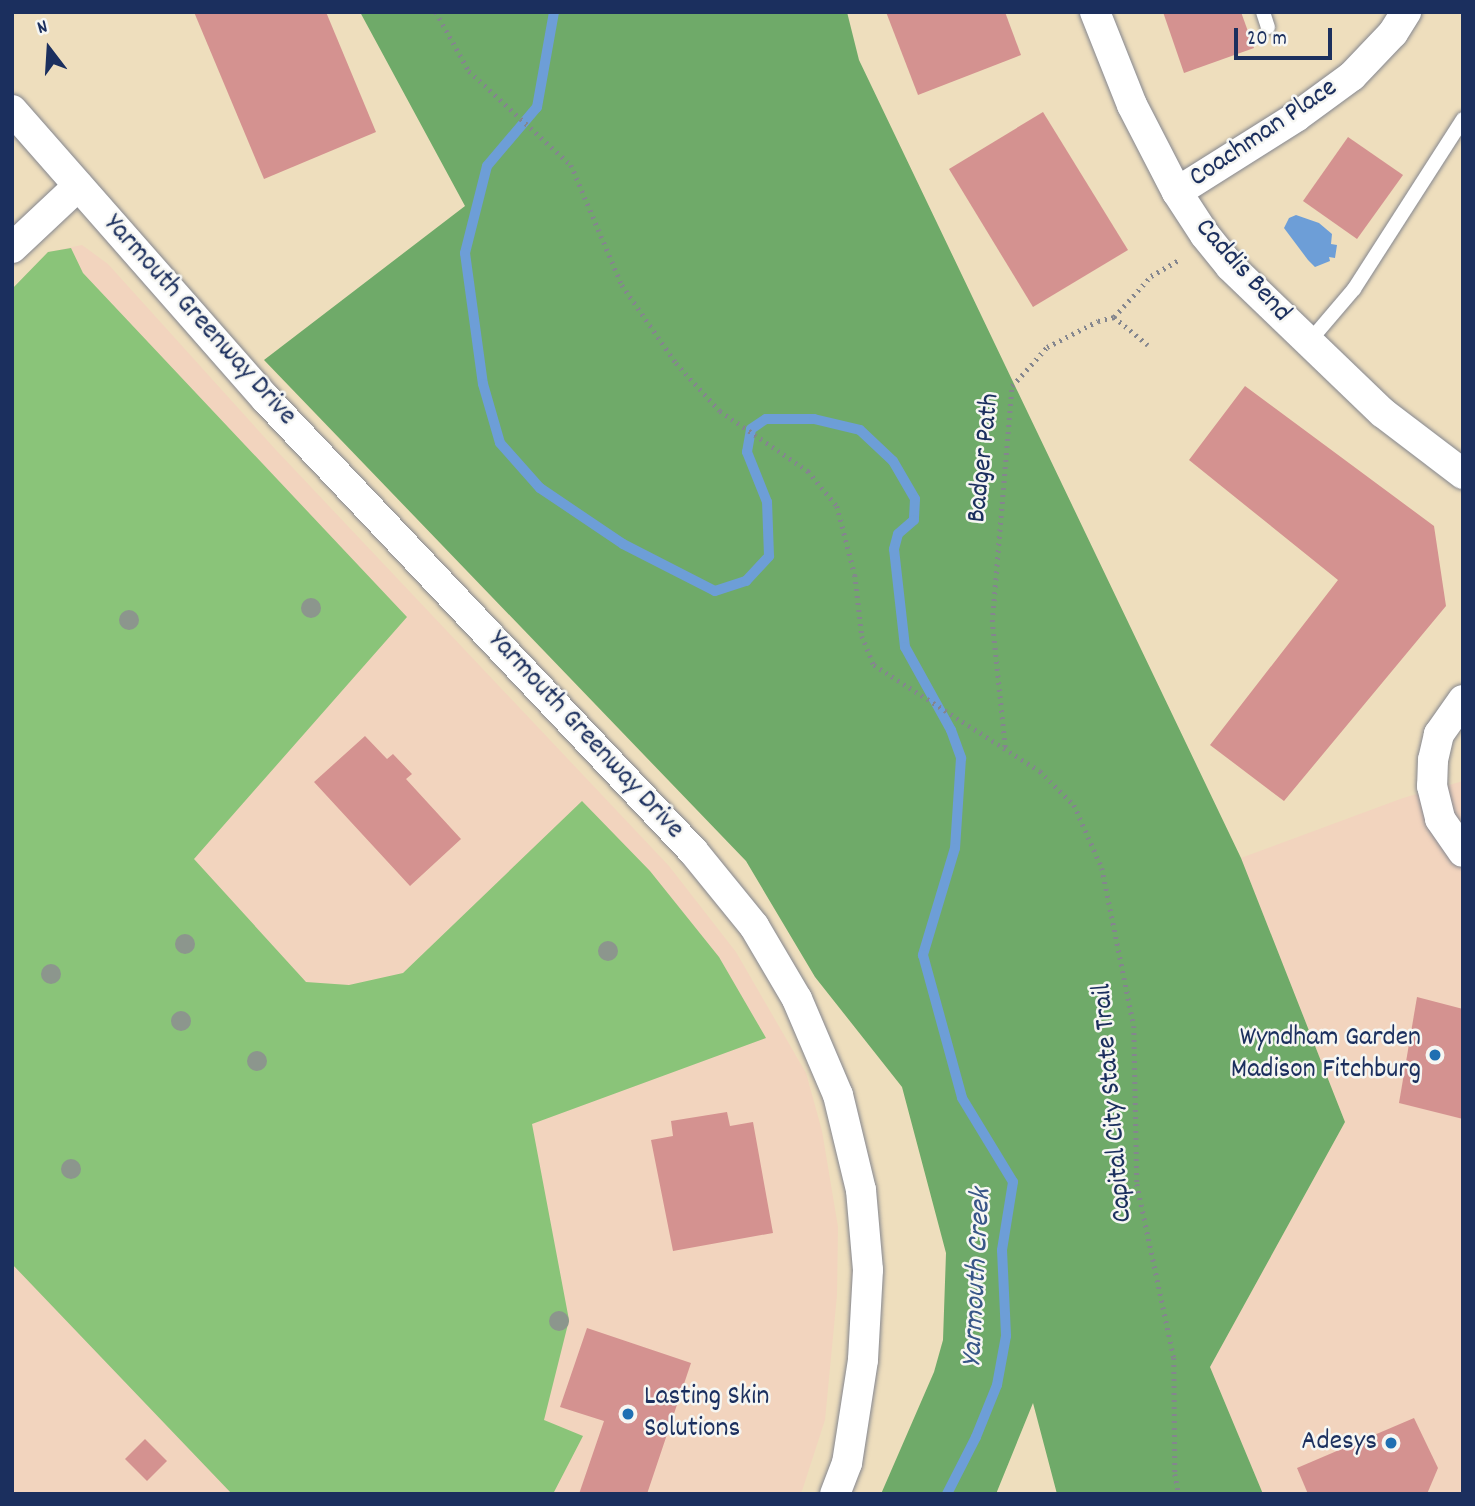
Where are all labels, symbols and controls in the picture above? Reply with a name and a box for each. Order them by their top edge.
north arrow [14,14,84,84]
text: N [34,14,51,43]
scale bar [1237,14,1335,58]
text: 20 m [1247,25,1287,55]
street label: Coachman Place [1184,72,1344,196]
street label: Yarmouth Greenway Drive [95,209,303,433]
street label: Caddis Bend [1187,212,1297,330]
street label: Badger Path [962,392,1008,524]
street label: Yarmouth Greenway Drive [480,625,690,847]
street label: Capital City State Trail [1087,982,1141,1224]
place label: Wyndham Garden Madison Fitchburg [1231,1022,1421,1088]
marker: Wyndham Garden Madison Fitchburg [1427,1047,1443,1063]
water label: Yarmouth Creek [956,1187,1002,1369]
place label: Lasting Skin Solutions [644,1381,769,1447]
marker: Lasting Skin Solutions [618,1404,638,1424]
place label: Adesys [1301,1426,1377,1460]
marker: Adesys [1383,1435,1399,1451]

